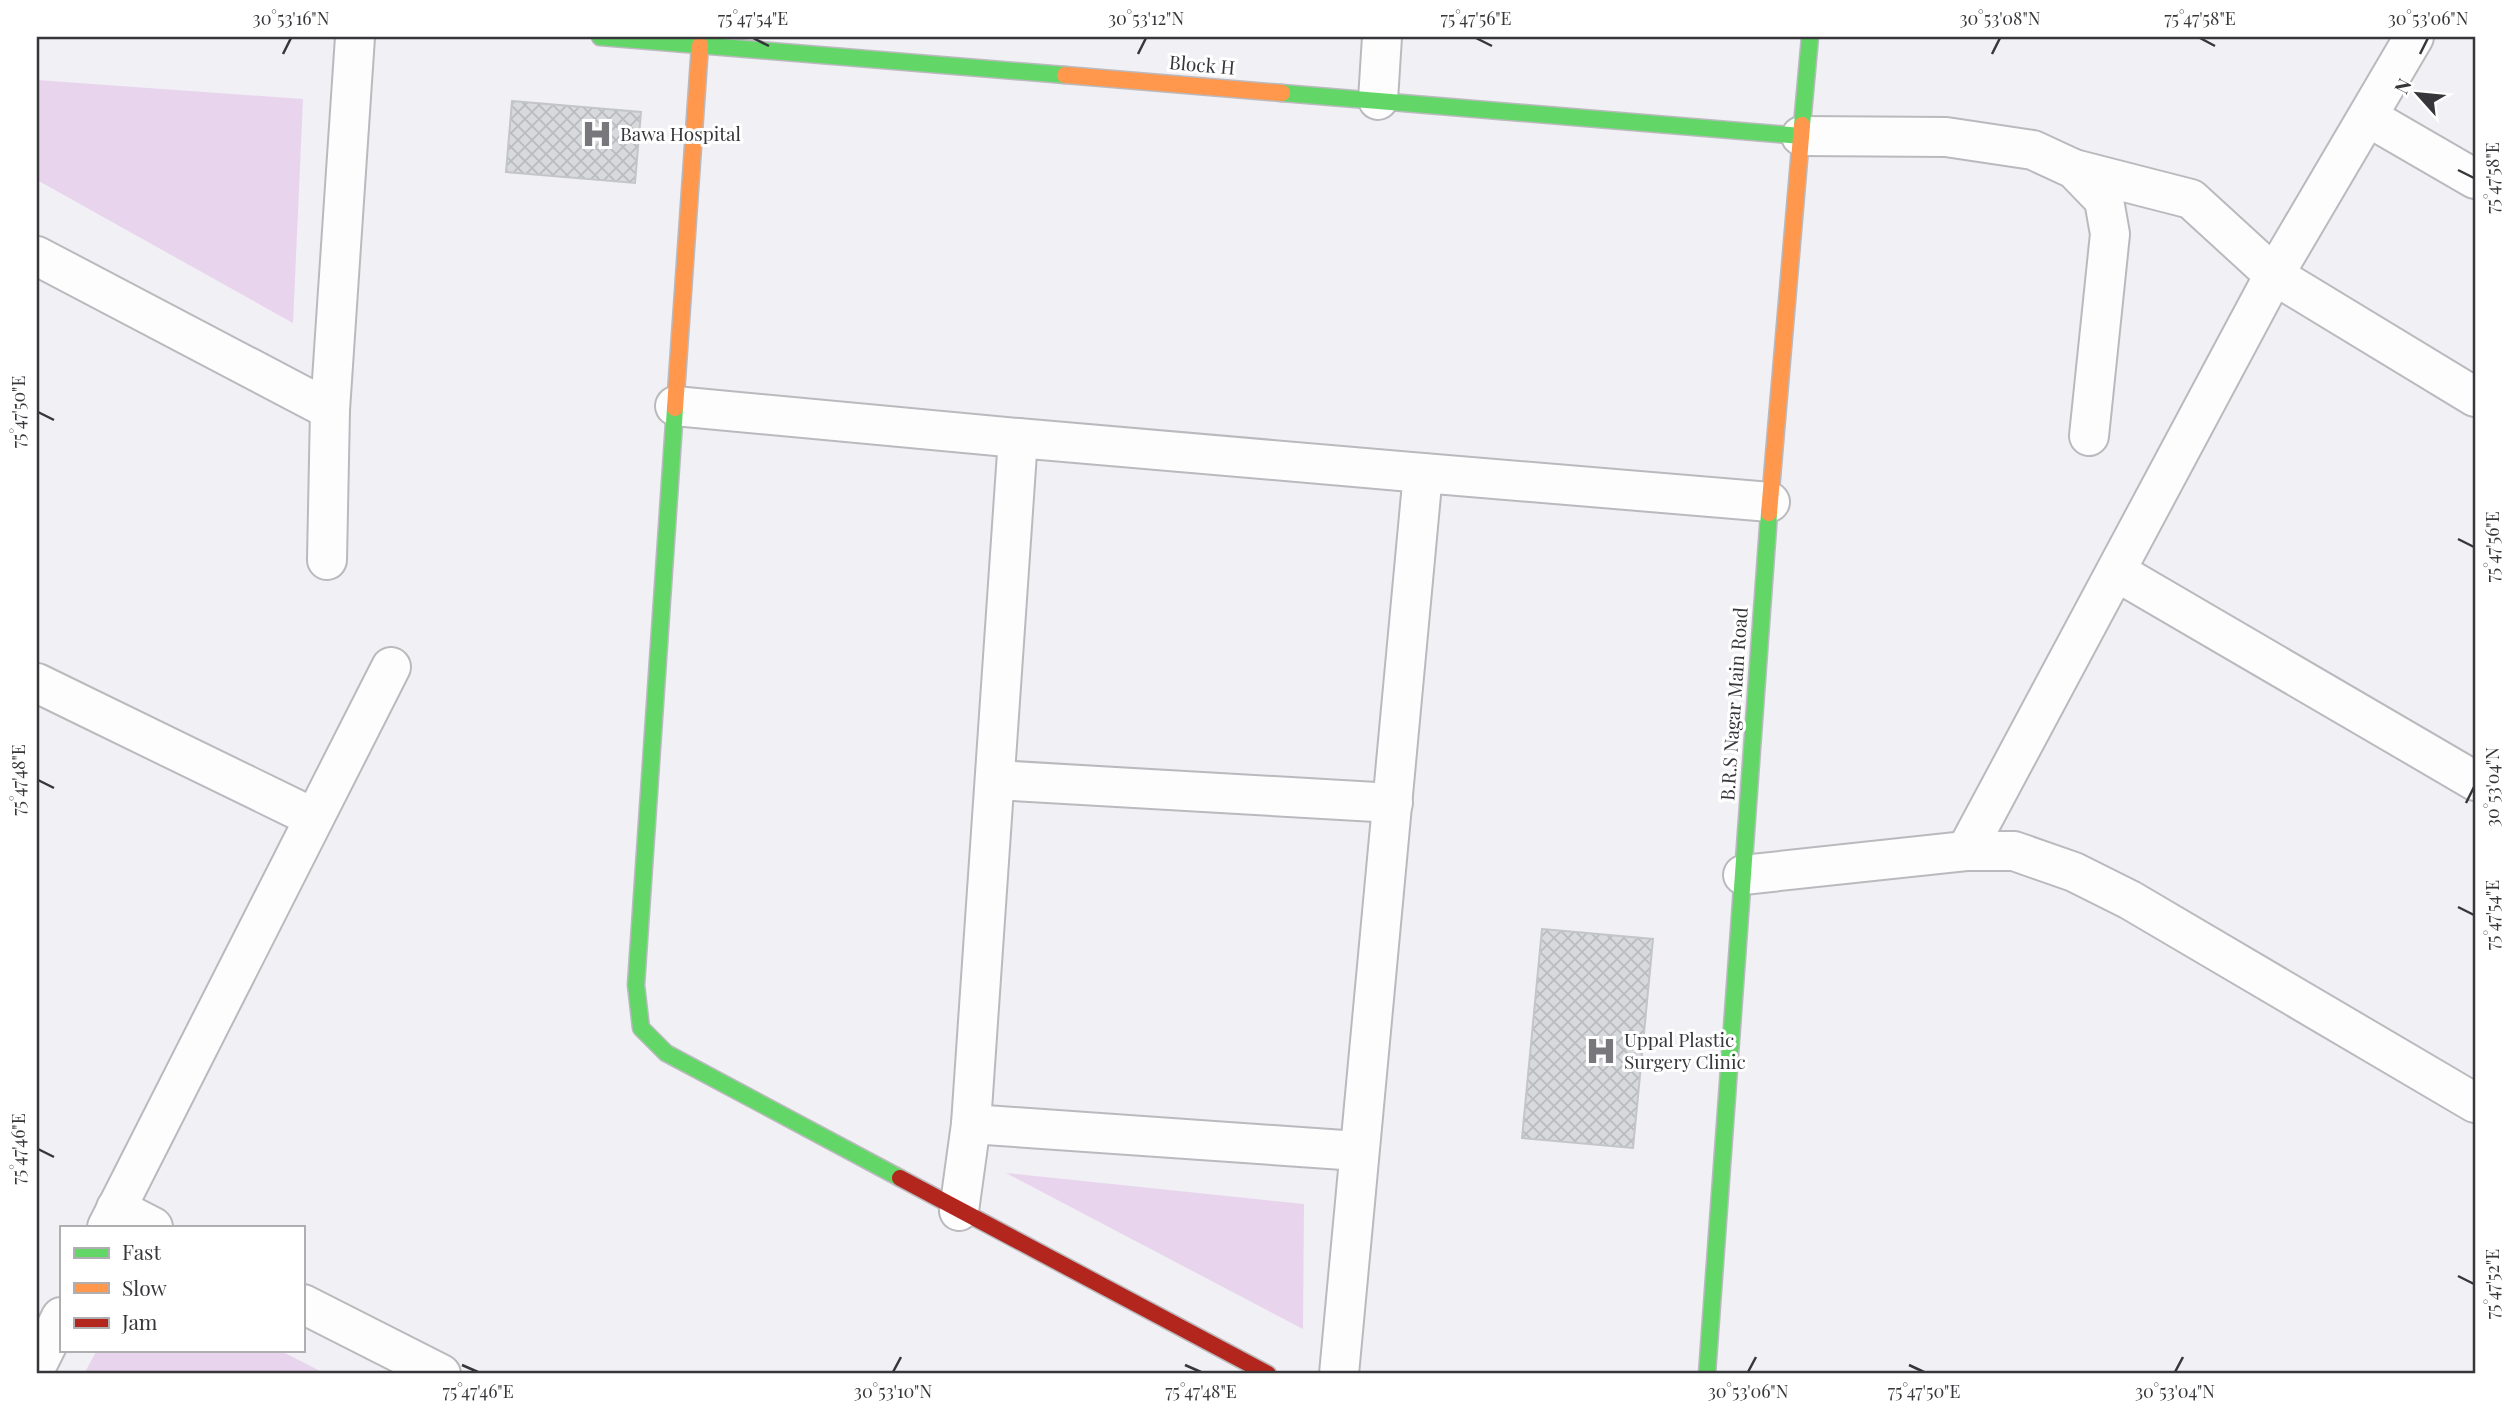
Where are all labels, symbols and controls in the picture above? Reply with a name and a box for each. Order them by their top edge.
text: 30°53'16"N [253,6,330,30]
text: 75°47'54"E [718,6,788,30]
text: 30°53'12"N [1108,6,1184,30]
text: 75°47'56"E [1440,6,1512,30]
text: 30°53'08"N [1960,6,2041,30]
text: 75°47'58"E [2164,6,2236,30]
text: 30°53'06"N [2388,6,2469,30]
street label: Block H [1168,48,1236,80]
north arrow [2382,60,2452,130]
text: N [2387,74,2417,98]
hospital icon: Bawa Hospital [580,117,614,151]
place label: Bawa Hospital [620,120,741,146]
text: 75°47'58"E [2480,142,2504,214]
text: 75°47'50"E [6,376,30,448]
text: 75°47'56"E [2480,511,2504,583]
street label: B.R.S Nagar Main Road [1713,606,1753,802]
text: 75°47'48"E [6,744,30,816]
text: 30°53'04"N [2480,747,2504,827]
text: 75°47'54"E [2480,880,2504,950]
place label: Uppal Plastic Surgery Clinic [1624,1026,1746,1074]
hospital icon: Uppal Plastic Surgery Clinic [1584,1034,1618,1068]
text: 75°47'46"E [6,1113,30,1185]
legend [60,1226,304,1352]
text: Fast [122,1237,161,1265]
text: 75°47'52"E [2480,1249,2504,1319]
text: Slow [122,1273,167,1301]
text: Jam [121,1307,158,1335]
text: 75°47'46"E [442,1379,514,1403]
text: 30°53'10"N [854,1379,932,1403]
text: 75°47'48"E [1165,1379,1237,1403]
text: 30°53'06"N [1708,1379,1789,1403]
text: 75°47'50"E [1888,1379,1960,1403]
text: 30°53'04"N [2135,1379,2215,1403]

